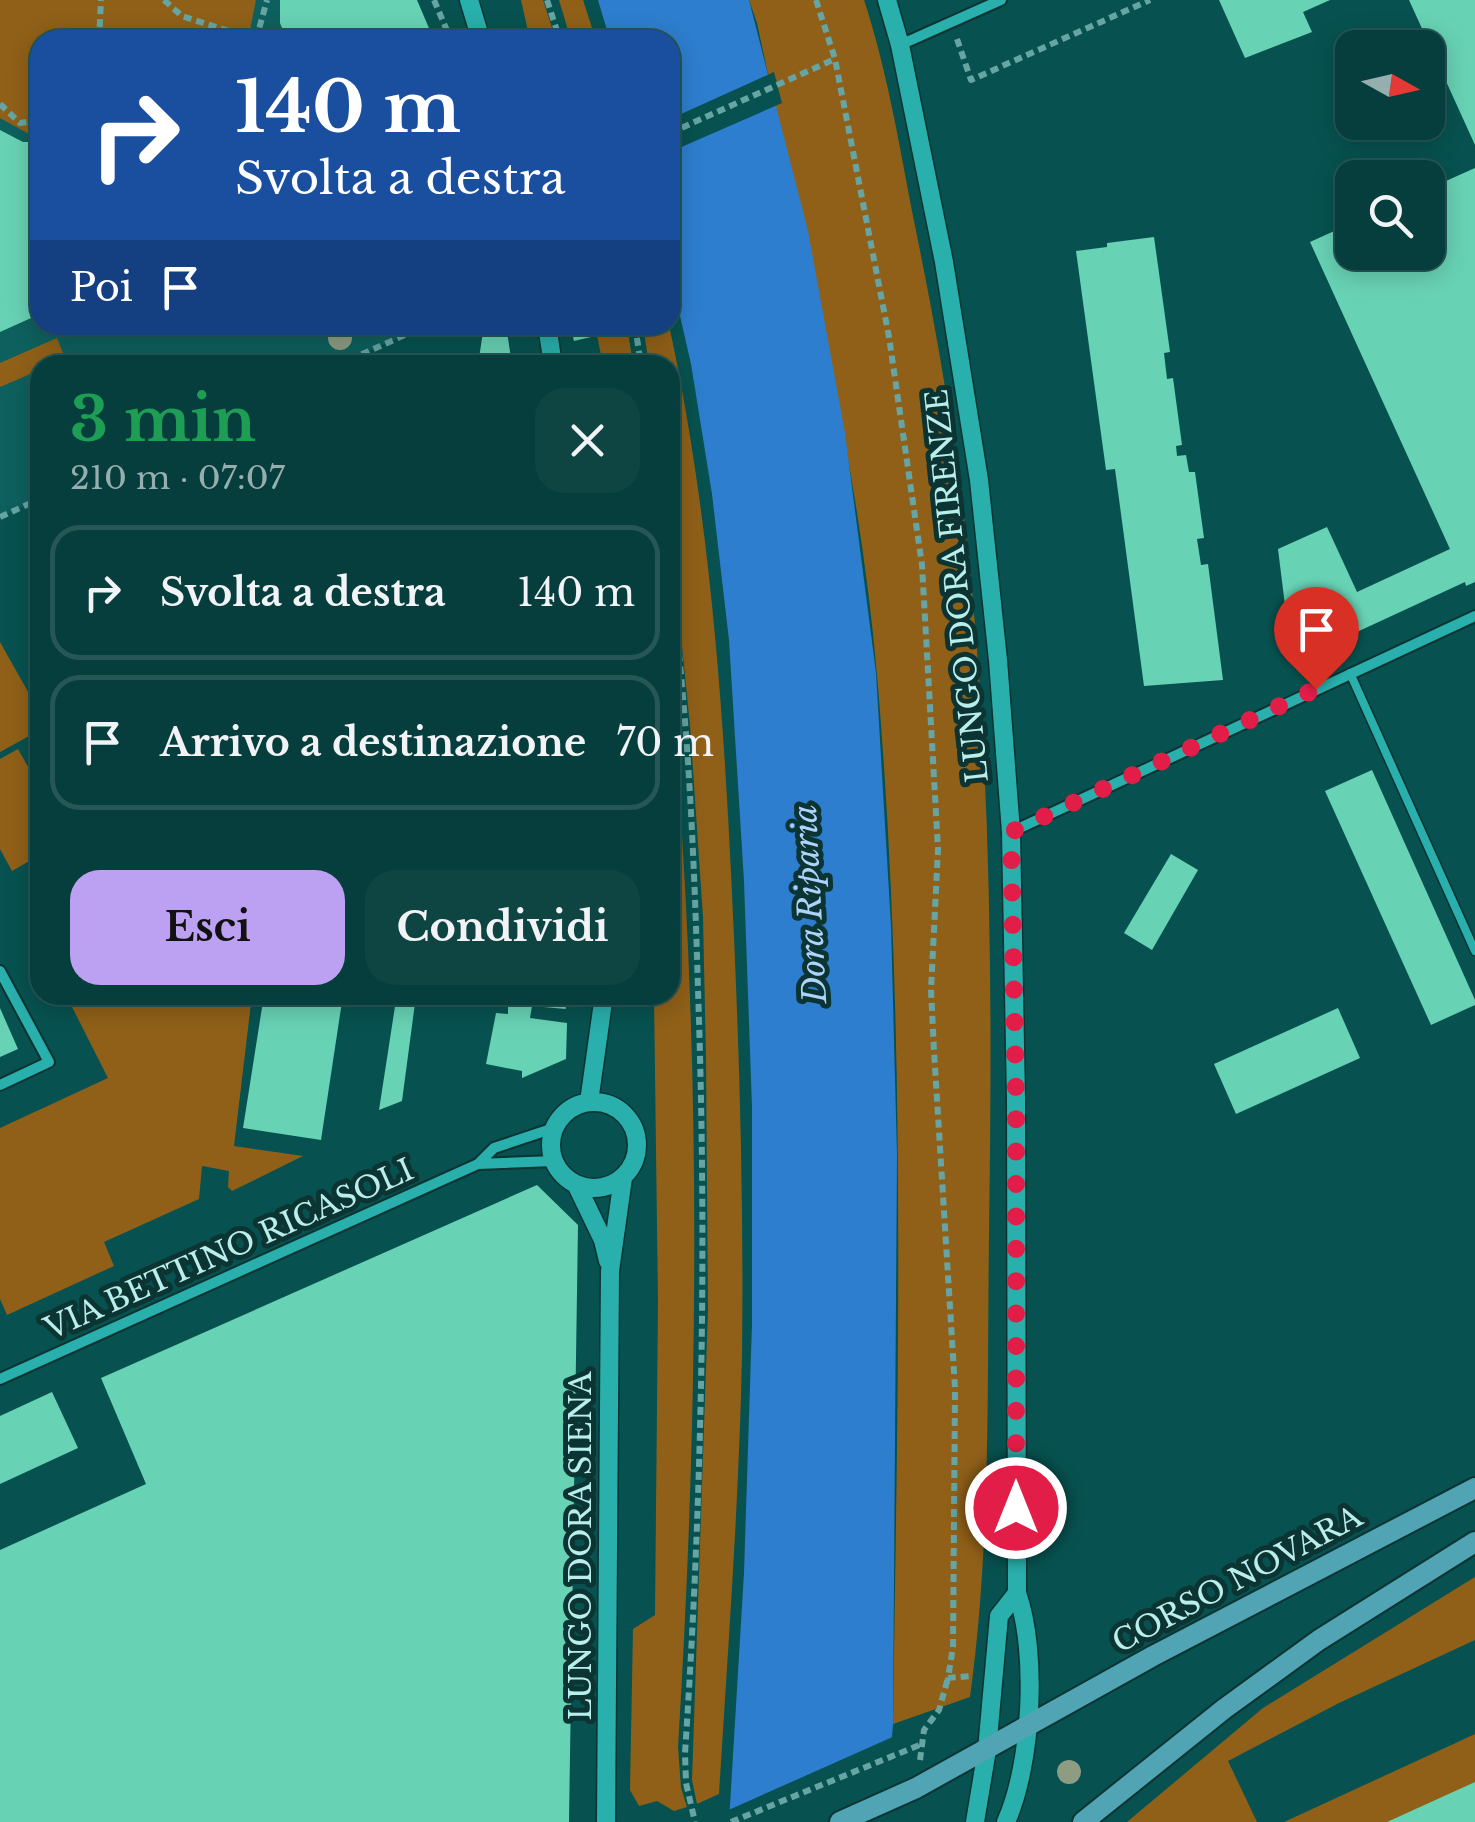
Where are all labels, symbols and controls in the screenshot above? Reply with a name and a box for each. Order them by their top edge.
north arrow [1335,30,1445,140]
map controls [1335,30,1445,270]
text: 140 m [235,64,461,151]
icon: right [70,70,200,200]
text: Svolta a destra [235,150,565,206]
button: search [1335,160,1445,270]
icon: arrive [153,260,208,315]
text: Poi [70,264,133,311]
text: 3 min [70,383,256,457]
street label: LUNGO DORA FIRENZE [918,387,996,785]
button: close [535,388,640,493]
text: 210 m · 07:07 [70,458,285,498]
icon: right [75,565,130,620]
text: Svolta a destra [160,569,446,616]
text: 140 m [517,569,635,616]
pin [1274,587,1359,690]
icon: arrive [1289,602,1344,657]
icon: arrive [75,715,130,770]
text: Arrivo a destinazione [160,719,586,766]
text: 70 m [616,719,714,766]
water label: Dora Riparia [785,804,835,1005]
button: Esci [70,870,345,985]
button: Condividi [365,870,640,985]
street label: VIA BETTINO RICASOLI [38,1151,419,1348]
street label: LUNGO DORA SIENA [562,1371,599,1721]
position arrow [964,1456,1068,1560]
street label: CORSO NOVARA [1106,1497,1369,1660]

